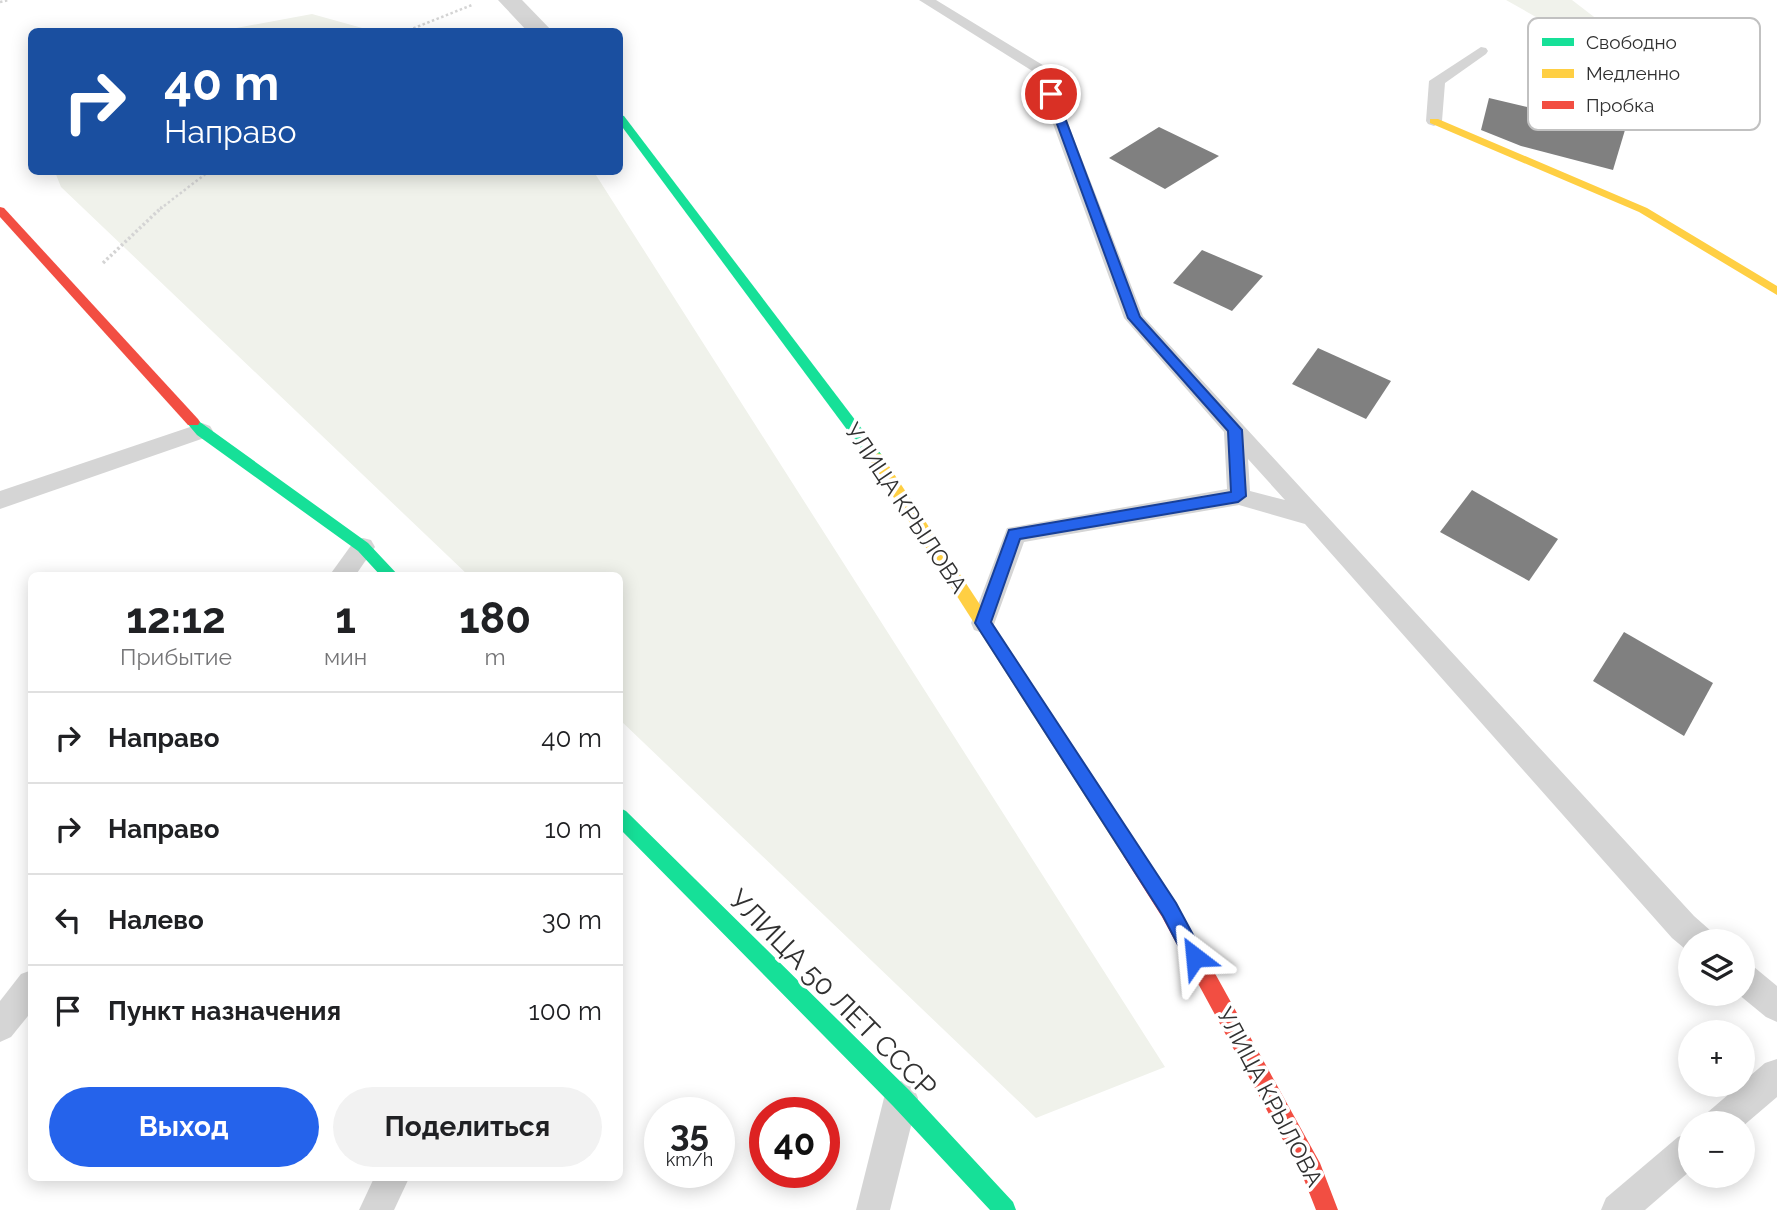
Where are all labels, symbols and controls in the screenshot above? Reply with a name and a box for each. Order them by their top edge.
legend [1528,18,1760,130]
text: Свободно [1586,31,1677,53]
text: 40 m [164,54,279,111]
icon: right [49,56,140,147]
text: Медленно [1586,62,1680,84]
pin [1021,64,1081,124]
icon: arrive [1032,75,1070,113]
text: Пробка [1586,94,1654,116]
text: Направо [164,113,296,150]
street label: УЛИЦА КРЫЛОВА [840,418,973,598]
text: 12:12 [126,594,226,643]
text: 1 [335,594,356,643]
text: 180 [459,594,531,643]
text: Прибытие [120,643,232,670]
text: мин [324,643,367,670]
text: m [484,643,506,670]
icon: right [49,719,87,757]
text: Направо [108,723,219,753]
text: 40 m [541,723,602,753]
icon: right [49,810,87,848]
text: Направо [108,814,219,844]
text: 10 m [544,814,602,844]
street label: УЛИЦА 50 ЛЕТ СССР [722,883,943,1104]
icon: left [49,901,87,939]
text: Налево [108,905,204,935]
text: 30 m [542,905,602,935]
position arrow [1158,920,1232,994]
map controls [1678,929,1755,1188]
button: layers [1678,929,1755,1006]
icon: arrive [49,992,87,1030]
text: Пункт назначения [108,996,341,1026]
text: 100 m [529,996,602,1026]
street label: УЛИЦА КРЫЛОВА [1212,1003,1329,1191]
button: + [1678,1020,1755,1097]
button: Выход [49,1087,319,1167]
button: Поделиться [333,1087,602,1167]
speed limit sign: 40 [749,1097,840,1188]
button: − [1678,1111,1755,1188]
text: 35 [670,1113,709,1154]
text: km/h [666,1149,713,1170]

